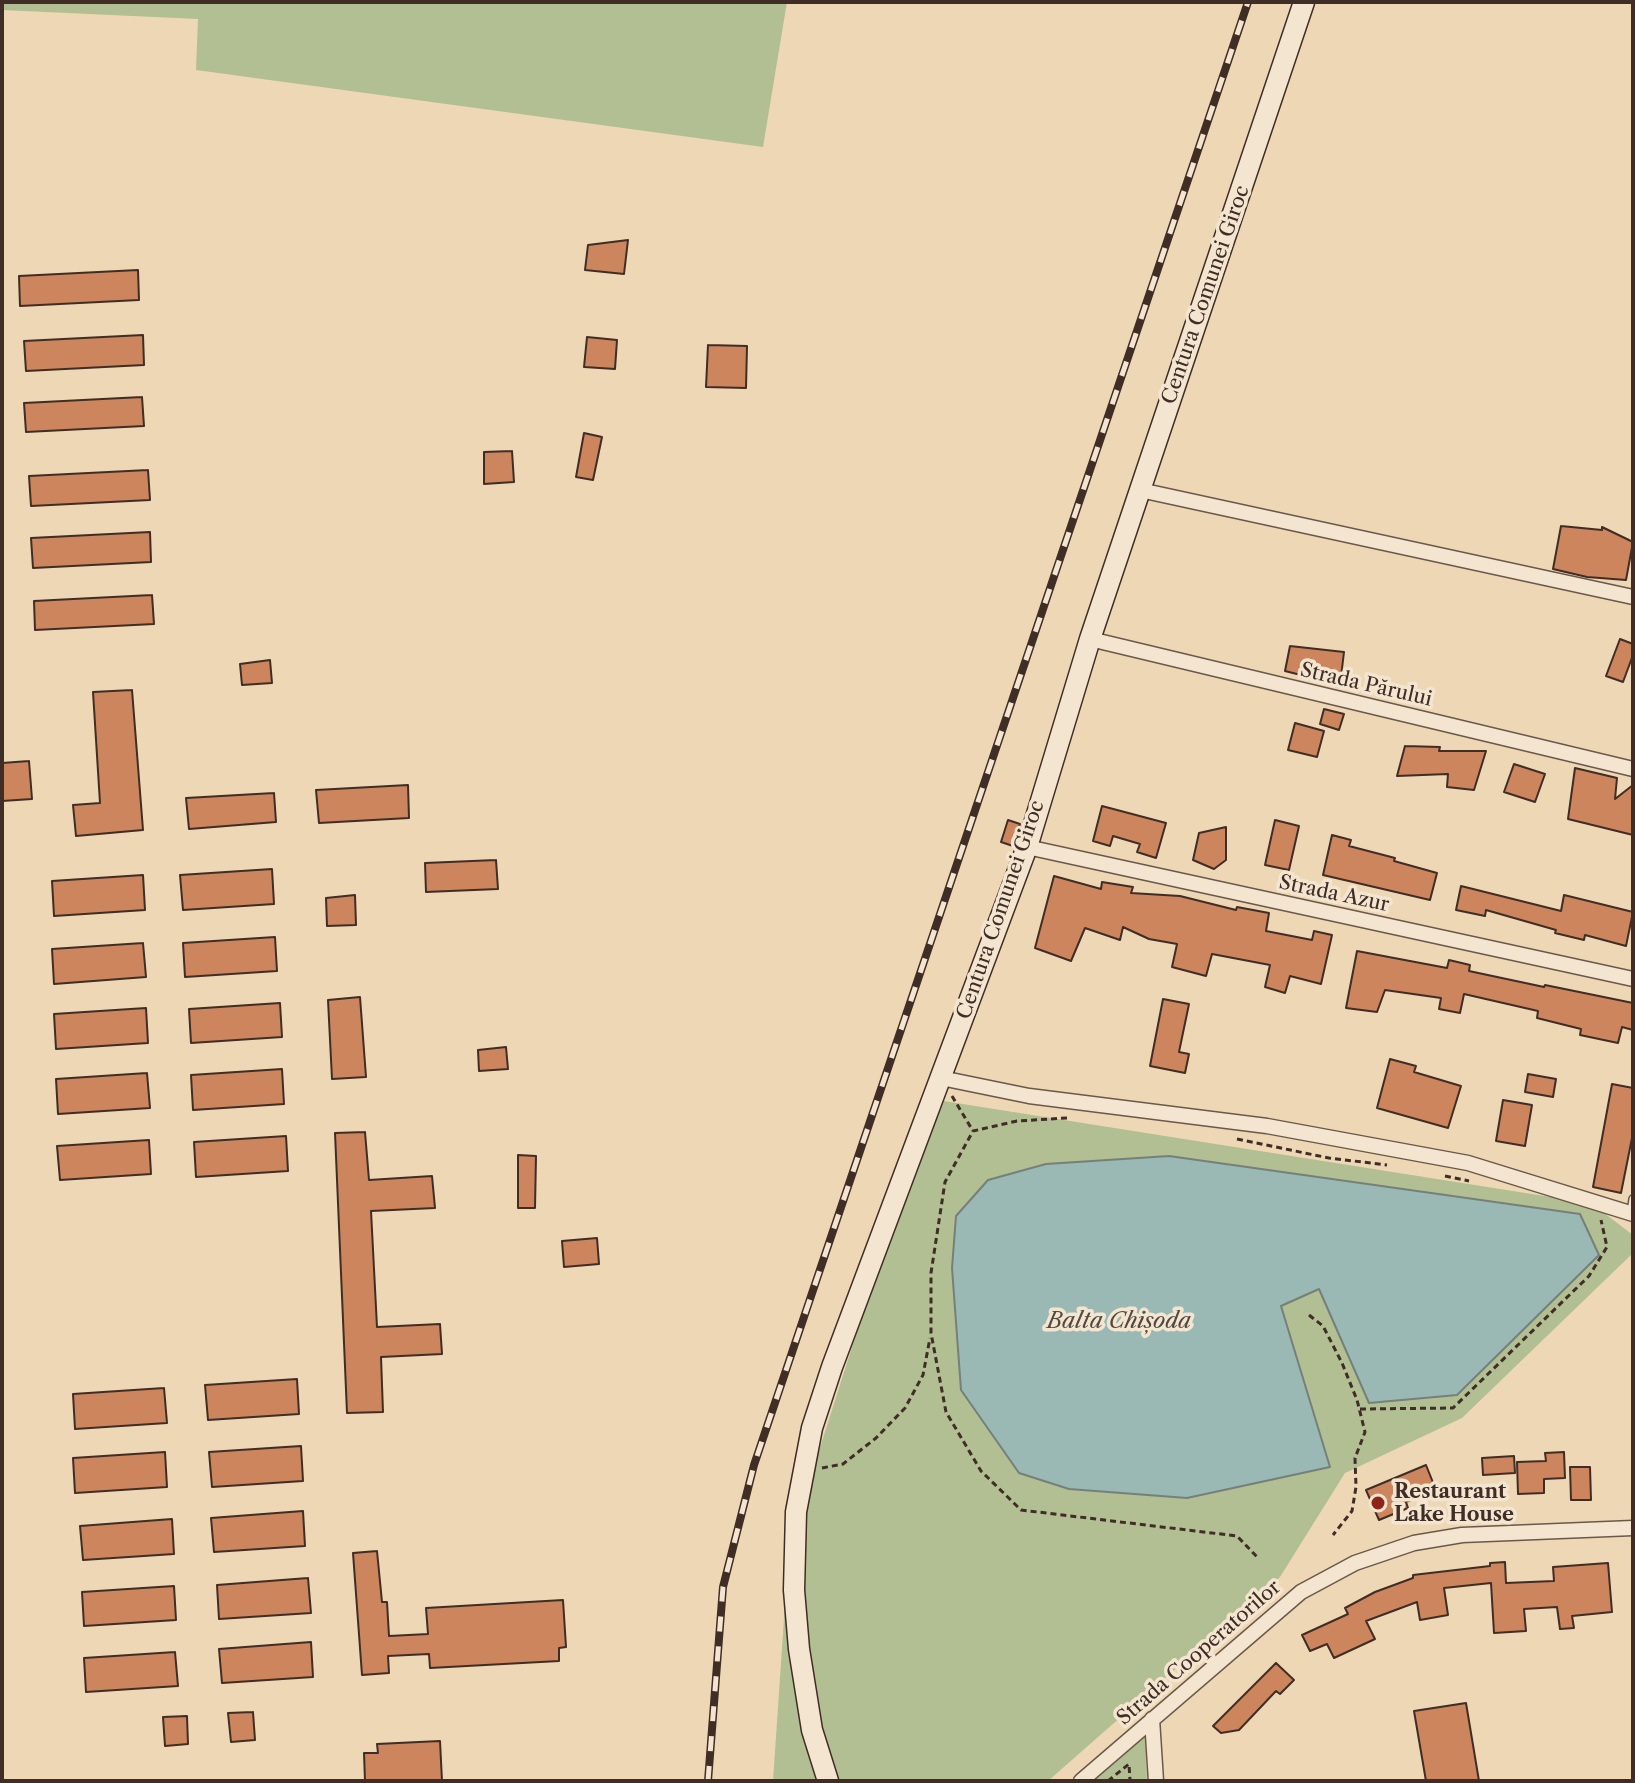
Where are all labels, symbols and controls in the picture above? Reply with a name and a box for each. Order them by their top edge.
street label: Centura Comunei Giroc [1157,183,1255,407]
street label: Strada Părului [1298,658,1434,712]
street label: Centura Comunei Giroc [952,798,1050,1022]
street label: Strada Azur [1277,871,1391,917]
water label: Balta Chișoda [1047,1309,1191,1335]
place label: Restaurant Lake House [1394,1480,1514,1527]
marker: Restaurant Lake House [1369,1494,1387,1512]
street label: Strada Cooperatorilor [1112,1575,1286,1731]

